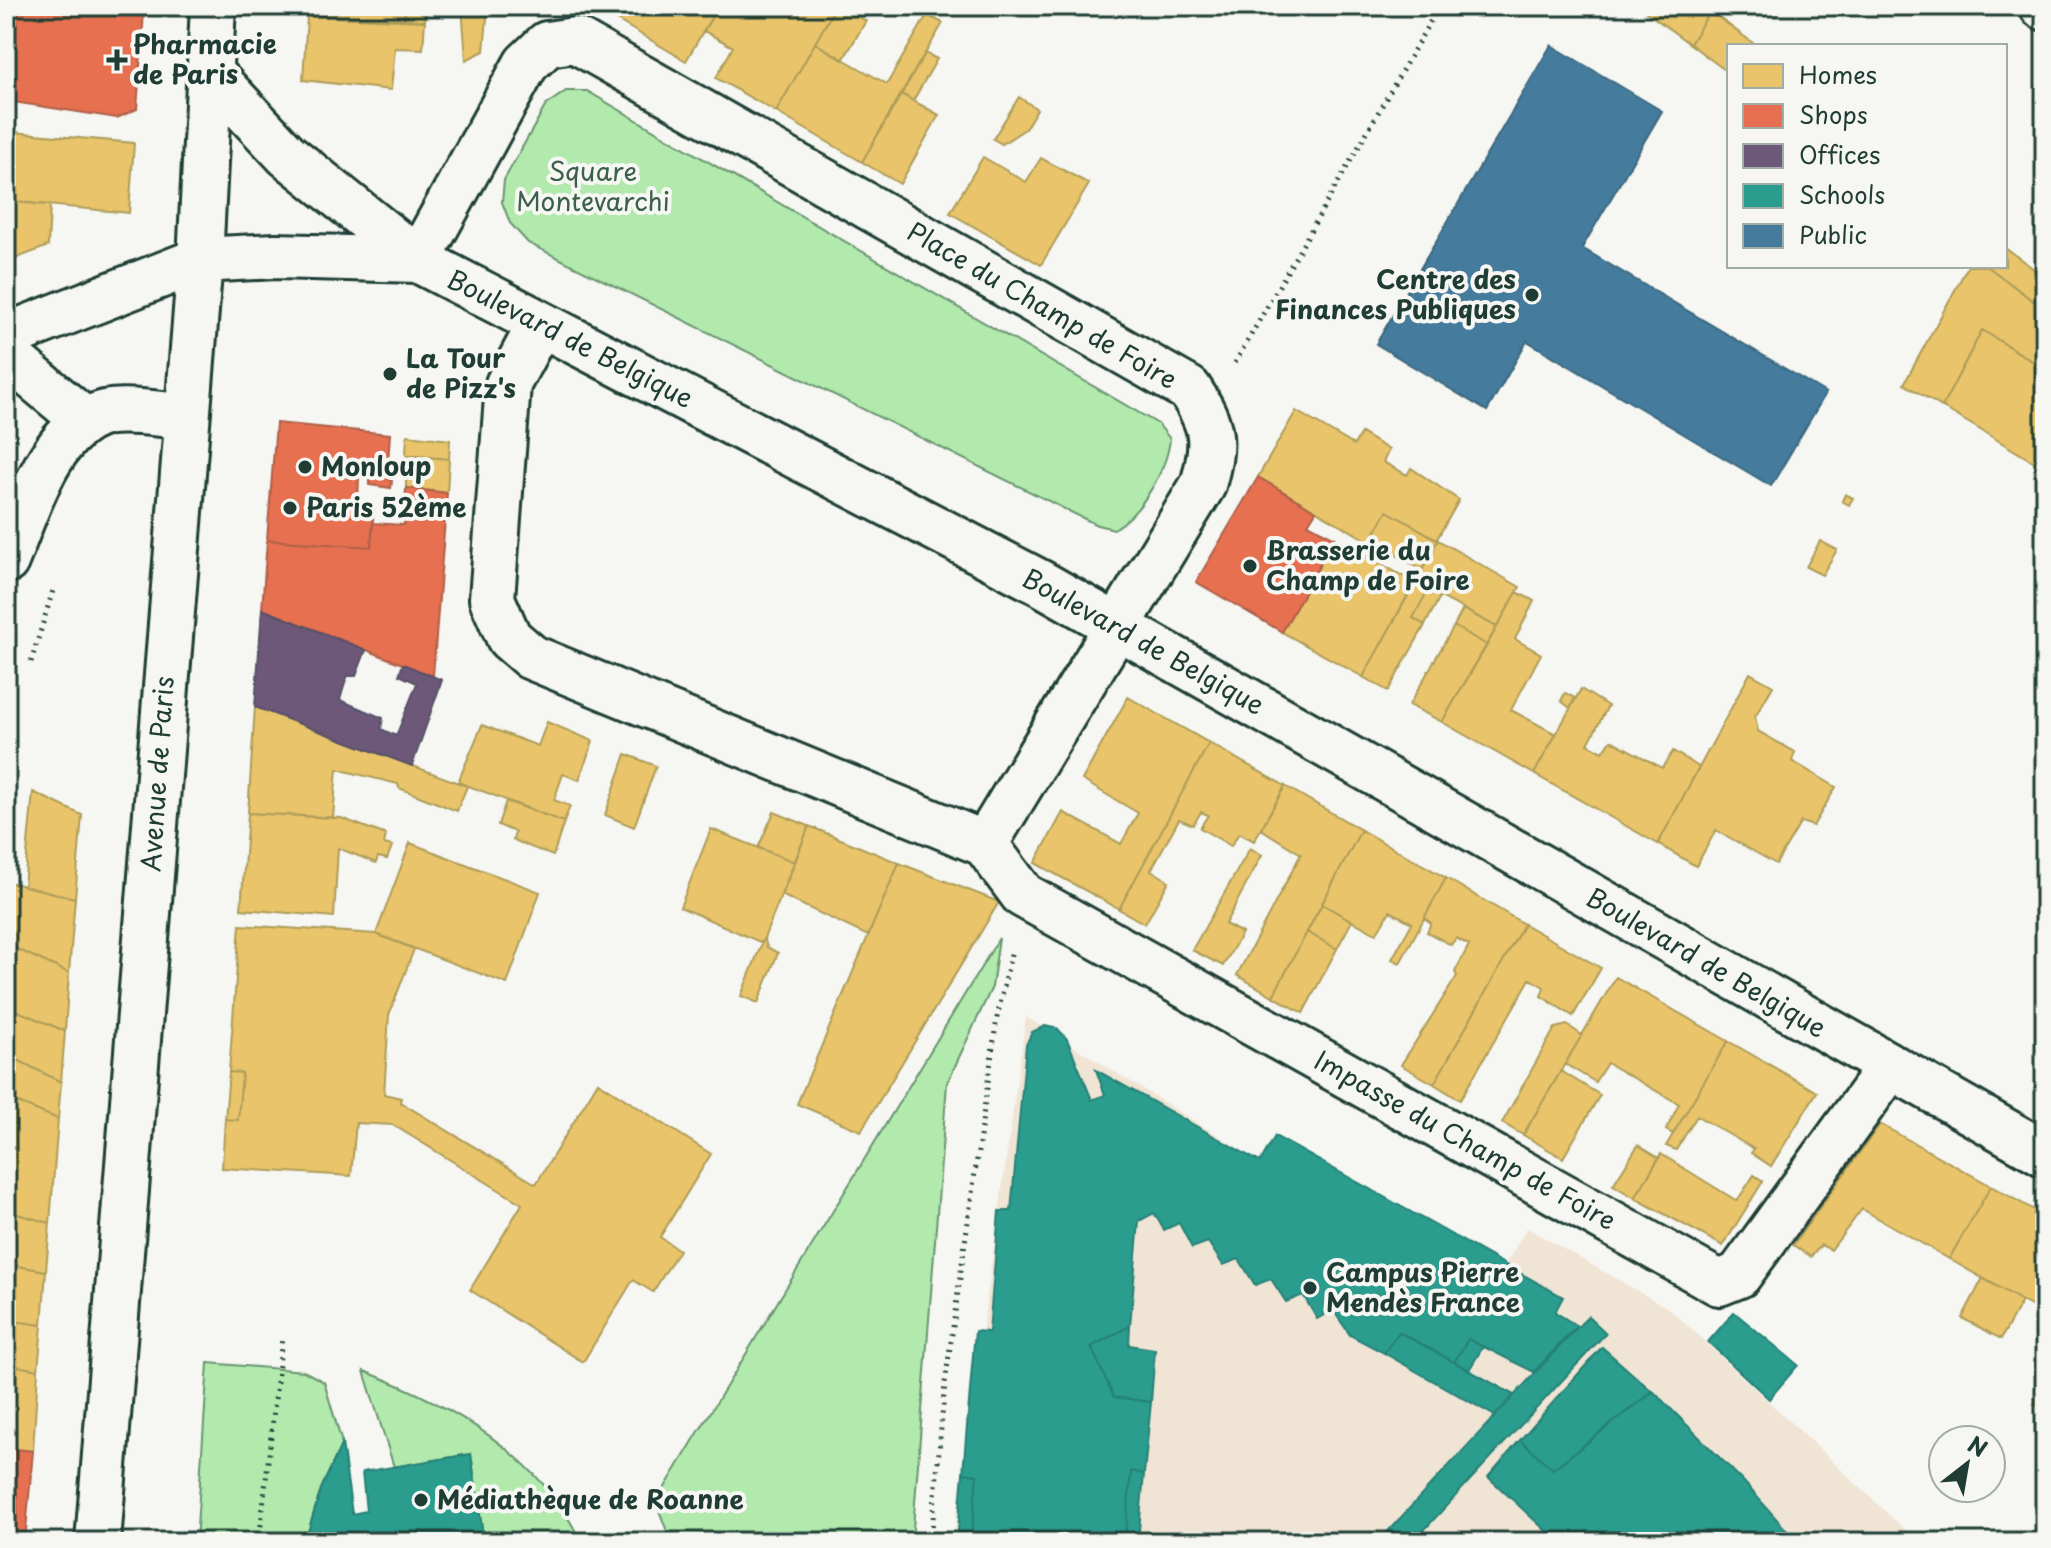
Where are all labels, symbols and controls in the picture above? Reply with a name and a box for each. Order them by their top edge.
place label: Pharmacie de Paris [133,24,277,93]
legend [1727,44,2007,268]
marker: Pharmacie de Paris [108,51,126,69]
text: Homes [1799,56,1877,92]
text: Shops [1799,96,1868,132]
text: Offices [1799,136,1880,172]
park label: Square Montevarchi [516,151,670,220]
text: Schools [1799,176,1885,212]
street label: Place du Champ de Foire [901,211,1185,398]
text: Public [1799,216,1867,252]
street label: Boulevard de Belgique [441,259,700,417]
place label: Centre des Finances Publiques [1275,259,1516,328]
marker: Centre des Finances Publiques [1523,286,1541,304]
place label: La Tour de Pizz's [406,338,516,407]
marker: La Tour de Pizz's [381,365,399,383]
place label: Monloup [321,446,431,485]
marker: Monloup [296,458,314,476]
place label: Paris 52ème [306,487,466,526]
marker: Paris 52ème [281,499,299,517]
place label: Brasserie du Champ de Foire [1266,530,1470,599]
marker: Brasserie du Champ de Foire [1241,557,1259,575]
street label: Boulevard de Belgique [1016,558,1272,724]
street label: Avenue de Paris [130,675,183,873]
street label: Boulevard de Belgique [1580,877,1834,1046]
street label: Impasse du Champ de Foire [1308,1040,1624,1239]
place label: Campus Pierre Mendès France [1326,1252,1520,1321]
marker: Campus Pierre Mendès France [1301,1279,1319,1297]
north arrow [1927,1424,2007,1504]
text: N [1962,1427,1994,1464]
place label: Médiathèque de Roanne [437,1479,744,1518]
marker: Médiathèque de Roanne [412,1491,430,1509]

